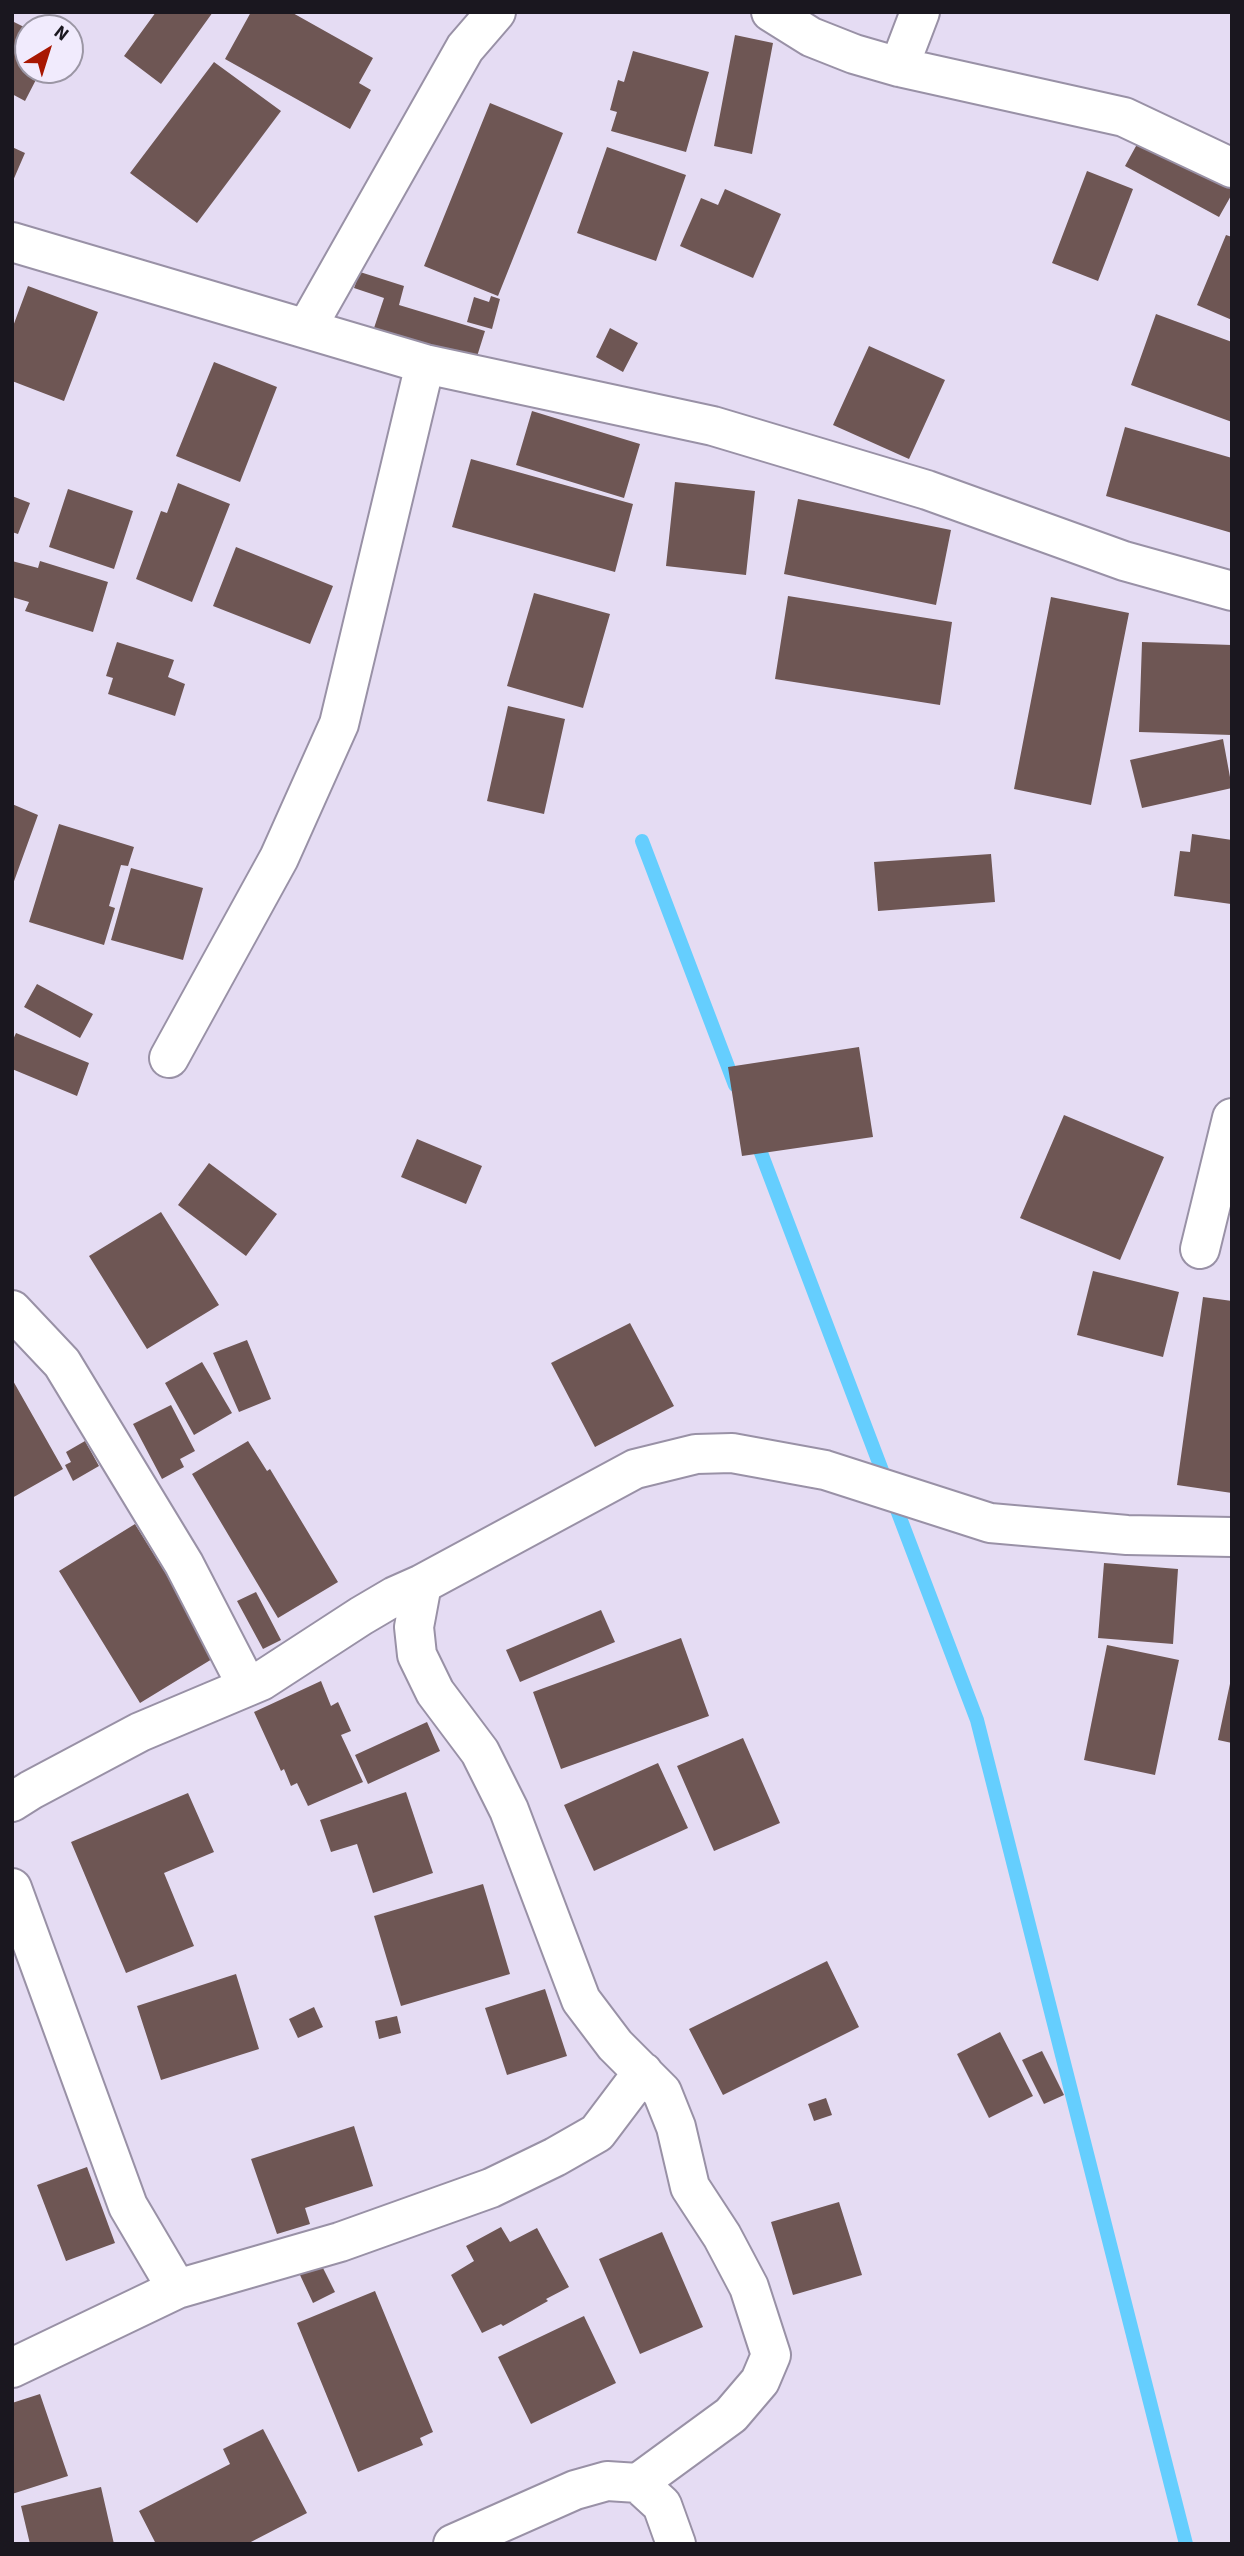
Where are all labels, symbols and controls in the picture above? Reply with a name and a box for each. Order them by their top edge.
north arrow [14,14,84,84]
text: N [48,19,74,48]

